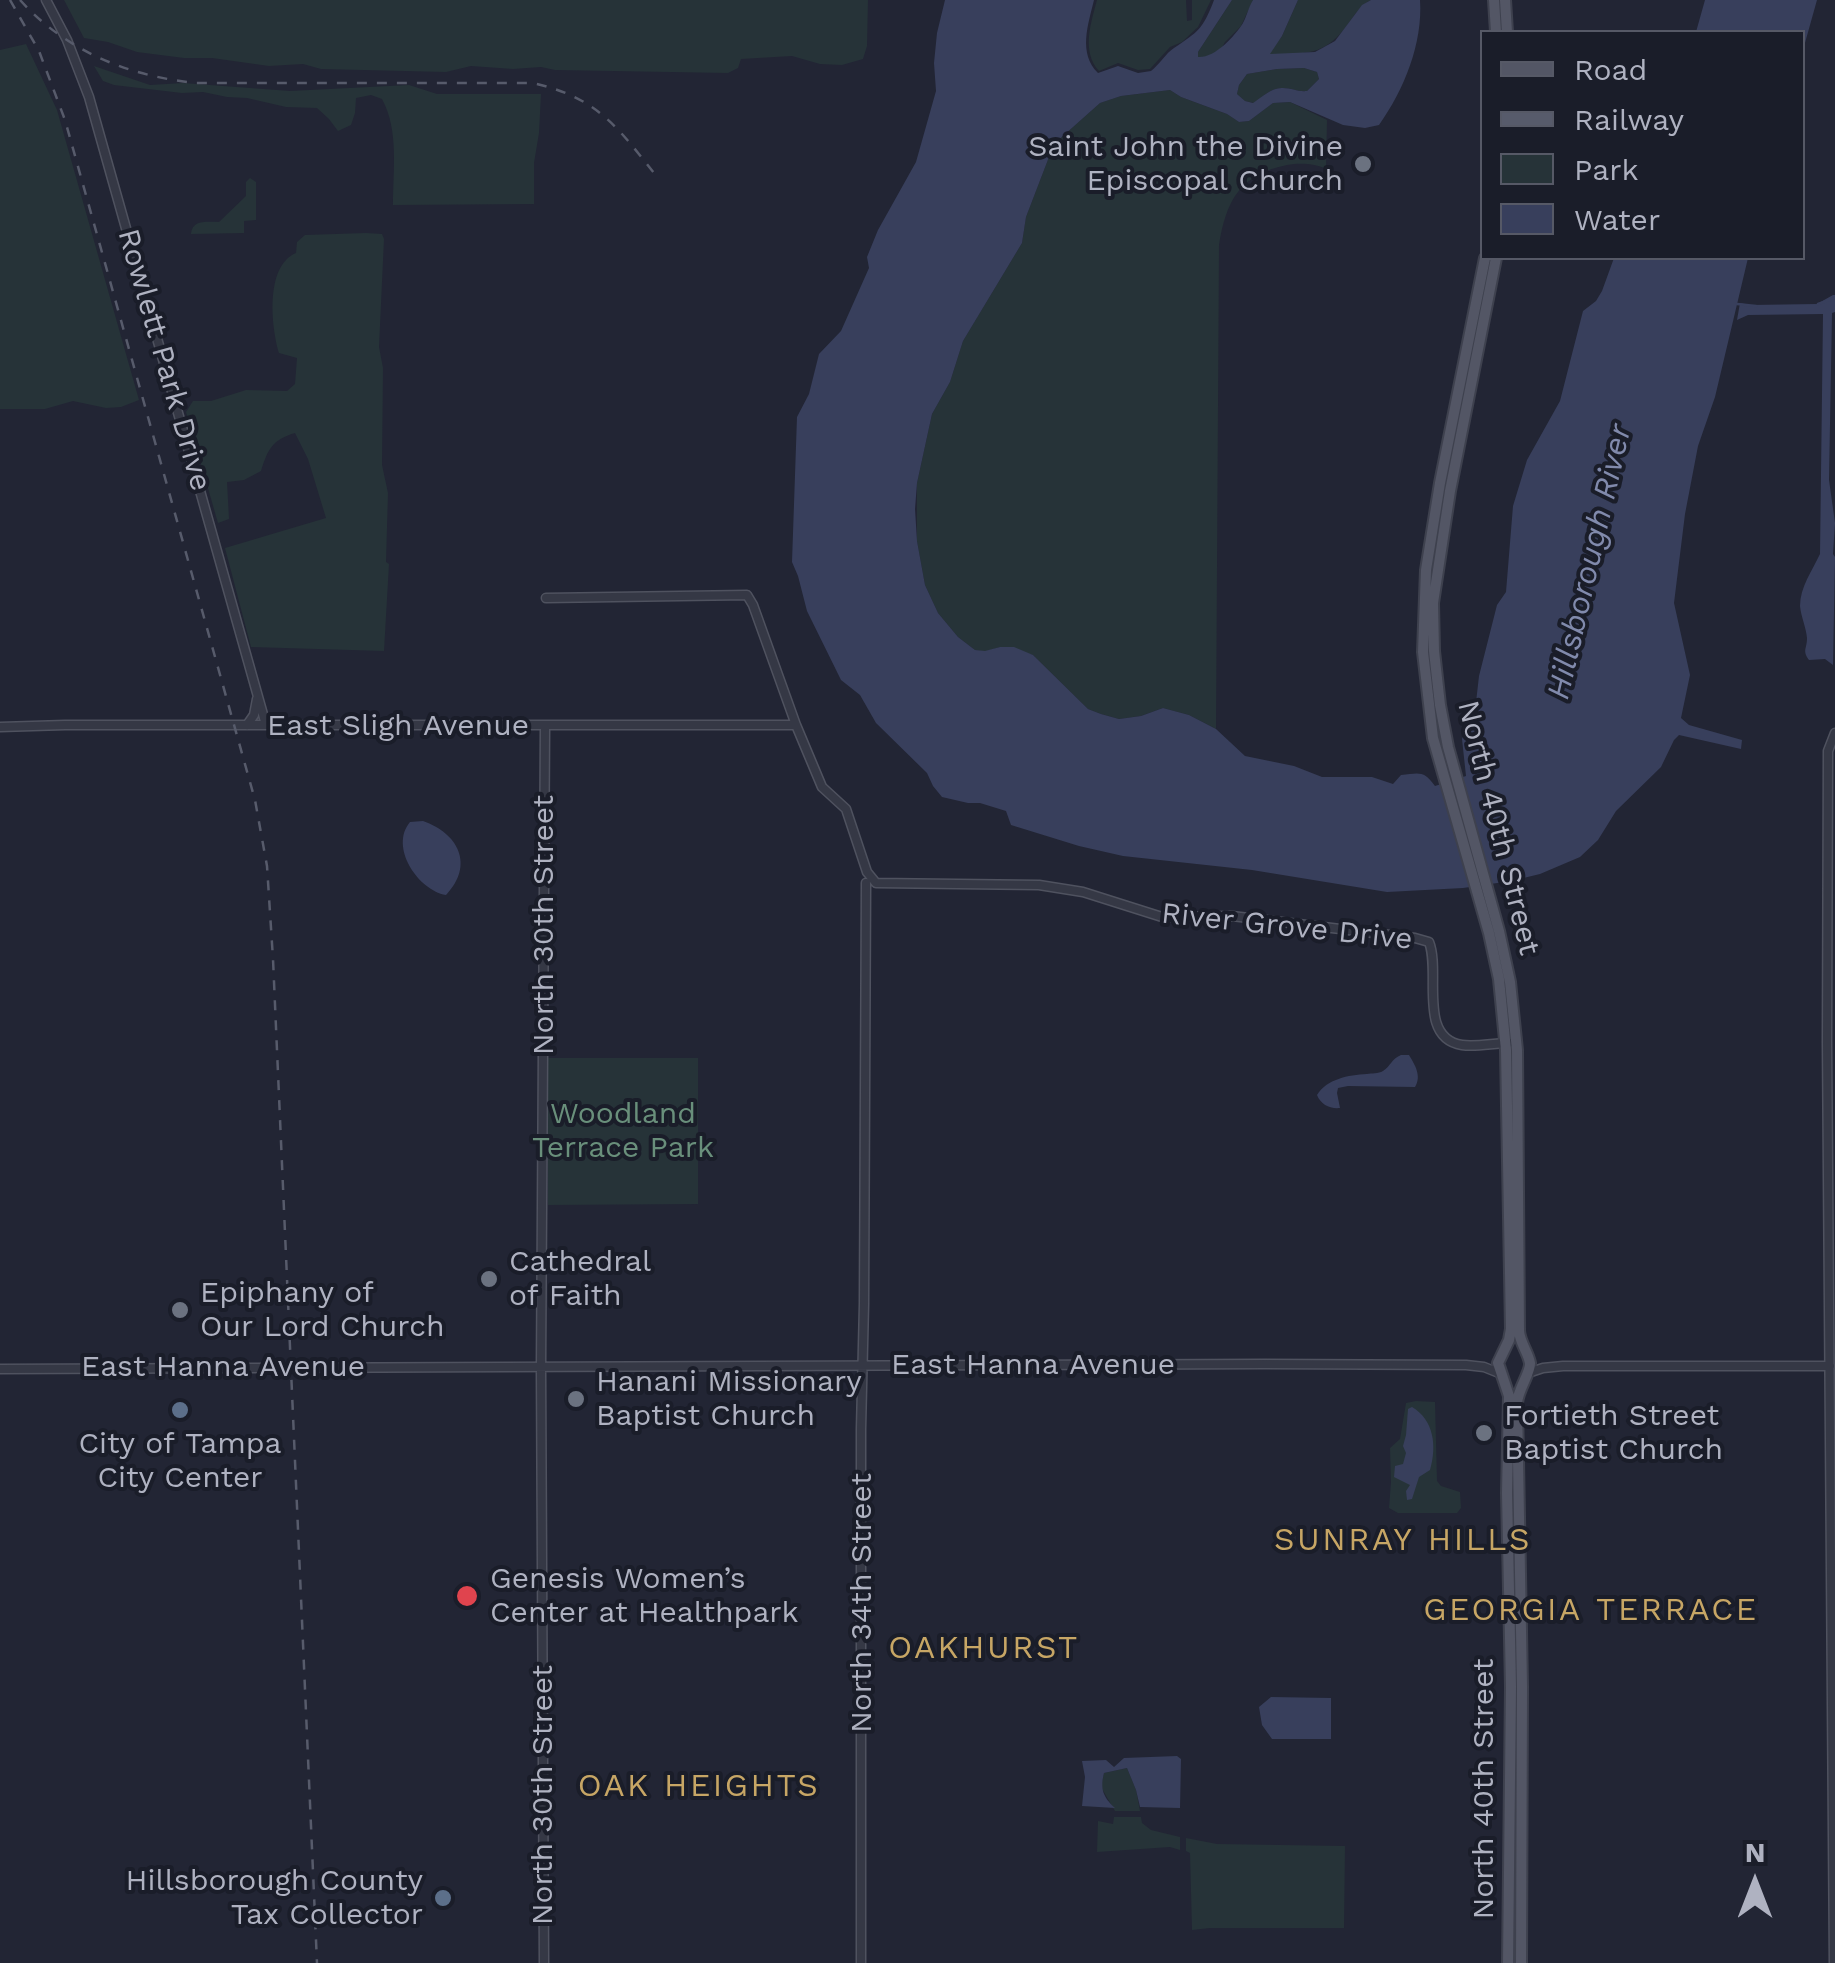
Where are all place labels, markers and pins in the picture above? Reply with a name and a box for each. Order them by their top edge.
place label: Saint John the Divine Episcopal Church [1028,129,1343,200]
marker: Saint John the Divine Episcopal Church [1352,153,1374,175]
place label: Cathedral of Faith [509,1244,651,1314]
marker: Cathedral of Faith [478,1268,500,1290]
place label: Epiphany of Our Lord Church [200,1275,444,1346]
marker: Epiphany of Our Lord Church [169,1299,191,1321]
place label: Hanani Missionary Baptist Church [596,1364,862,1434]
marker: Hanani Missionary Baptist Church [565,1388,587,1410]
place label: Fortieth Street Baptist Church [1504,1398,1723,1468]
marker: City of Tampa City Center [169,1399,191,1421]
marker: Fortieth Street Baptist Church [1473,1422,1495,1444]
place label: City of Tampa City Center [78,1426,282,1496]
place label: Genesis Women’s Center at Healthpark [490,1561,799,1632]
marker: Genesis Women’s Center at Healthpark [454,1583,480,1609]
place label: Hillsborough County Tax Collector [125,1863,423,1934]
marker: Hillsborough County Tax Collector [432,1887,454,1909]

